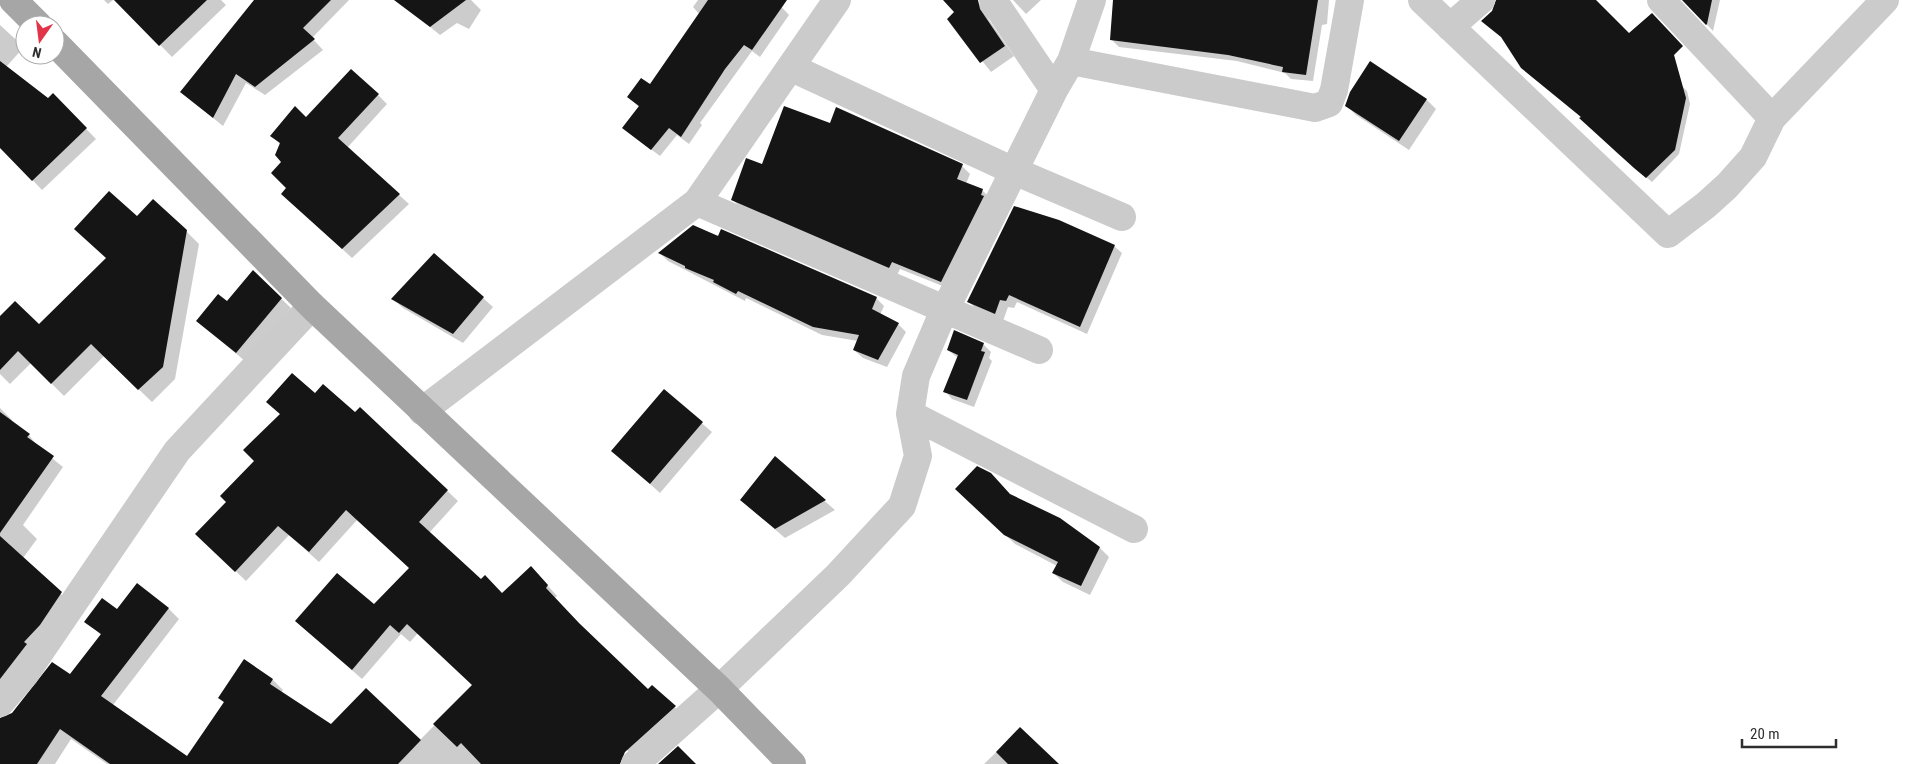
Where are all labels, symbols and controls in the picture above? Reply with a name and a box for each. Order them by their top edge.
north arrow [15,15,65,65]
text: N [31,44,43,61]
scale bar [1742,716,1836,748]
text: 20 m [1750,725,1780,743]

